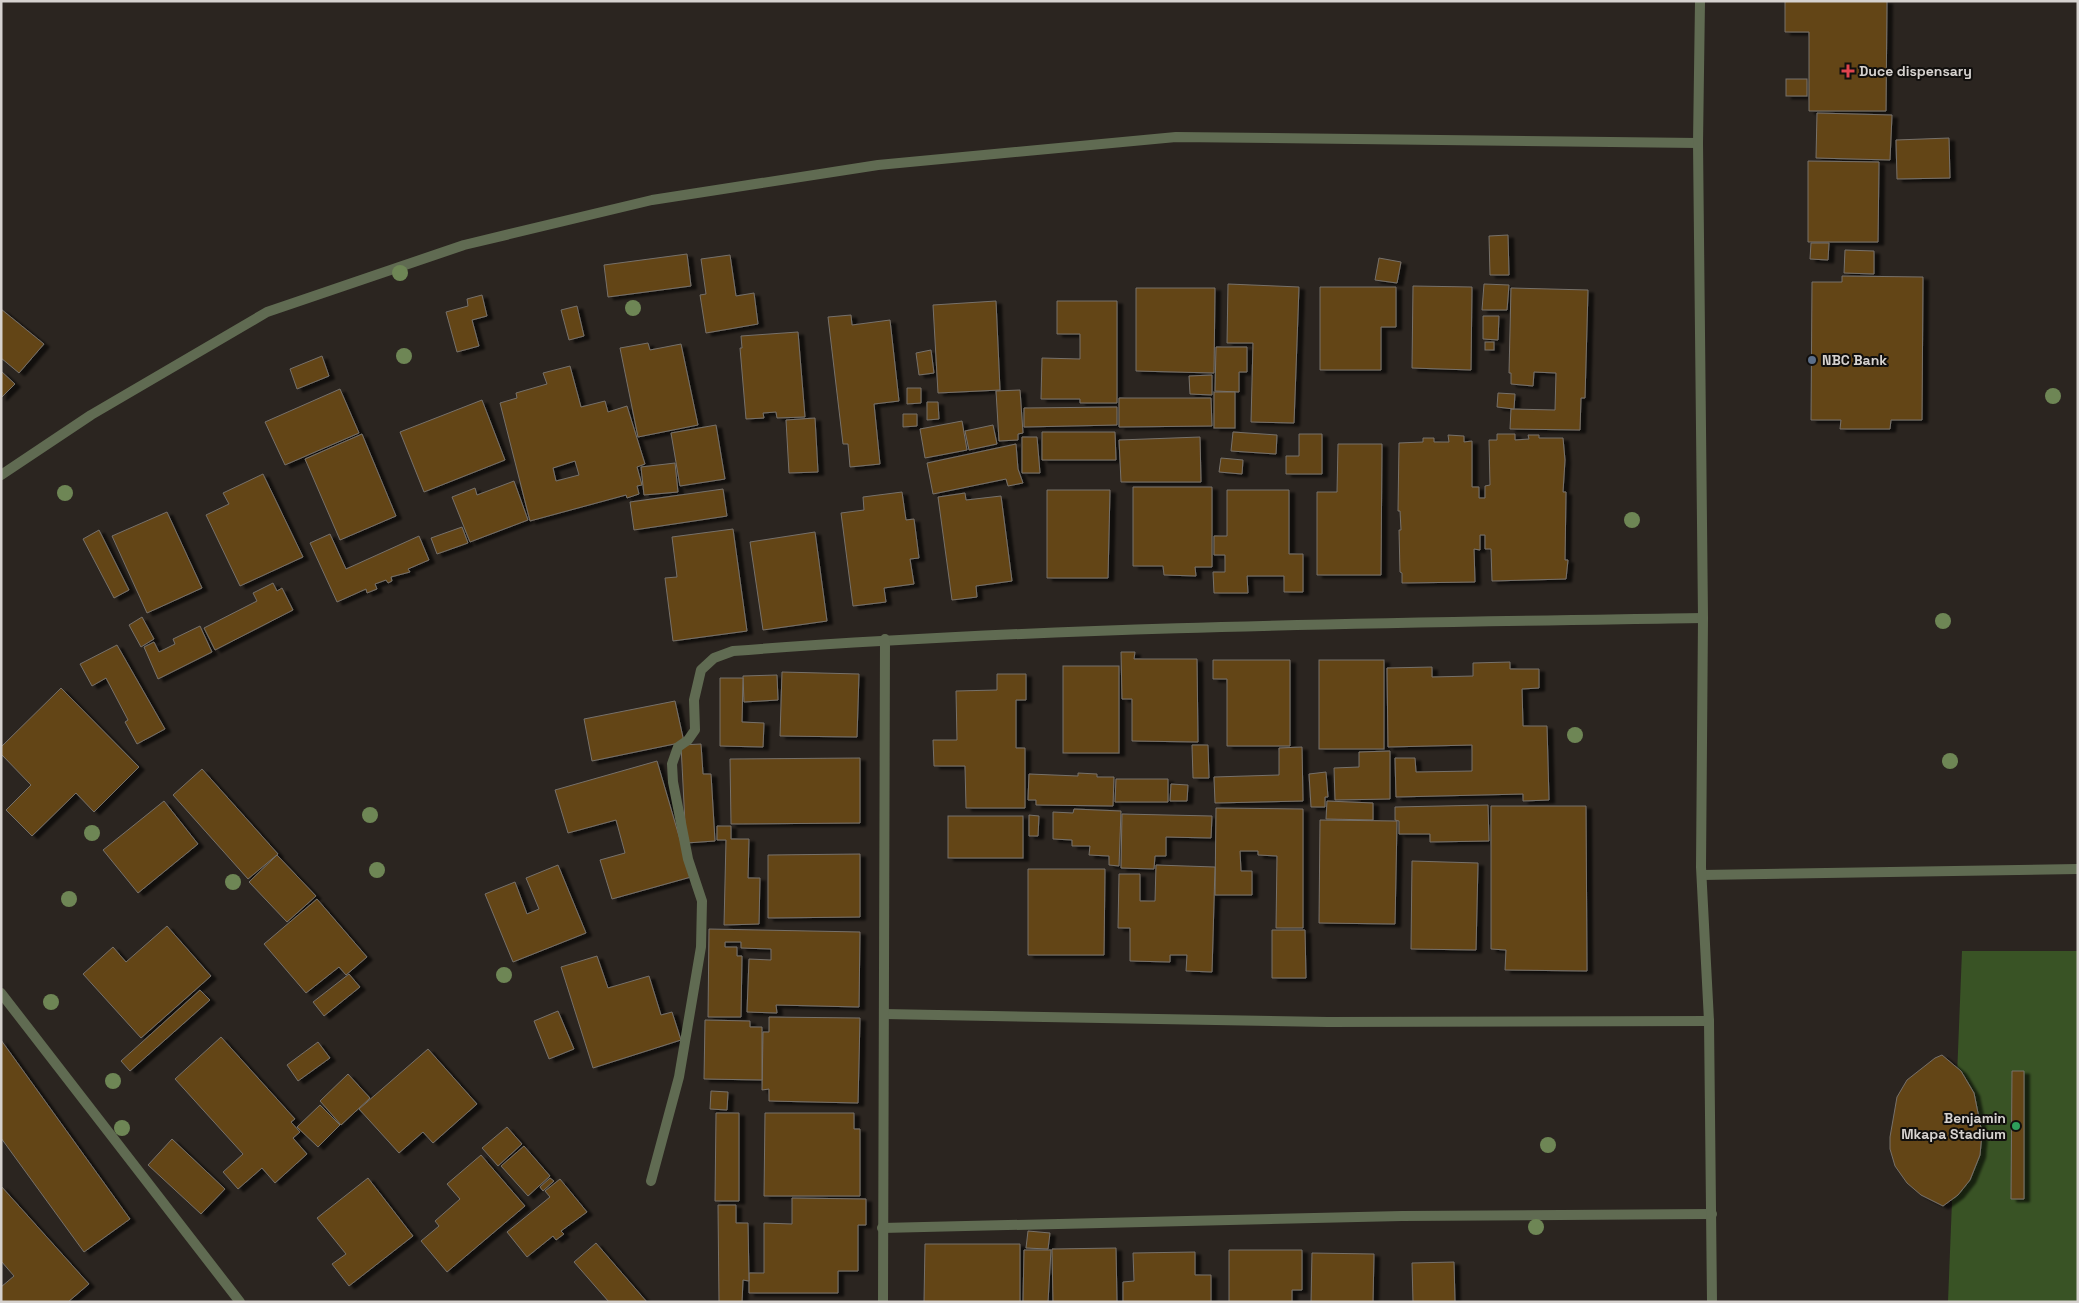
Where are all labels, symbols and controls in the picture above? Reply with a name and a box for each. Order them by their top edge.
place label: Duce dispensary [1859,62,1972,80]
marker: Duce dispensary [1841,64,1855,78]
place label: NBC Bank [1822,351,1887,369]
marker: NBC Bank [1806,354,1818,366]
place label: Benjamin Mkapa Stadium [1901,1109,2006,1143]
marker: Benjamin Mkapa Stadium [2010,1120,2022,1132]

